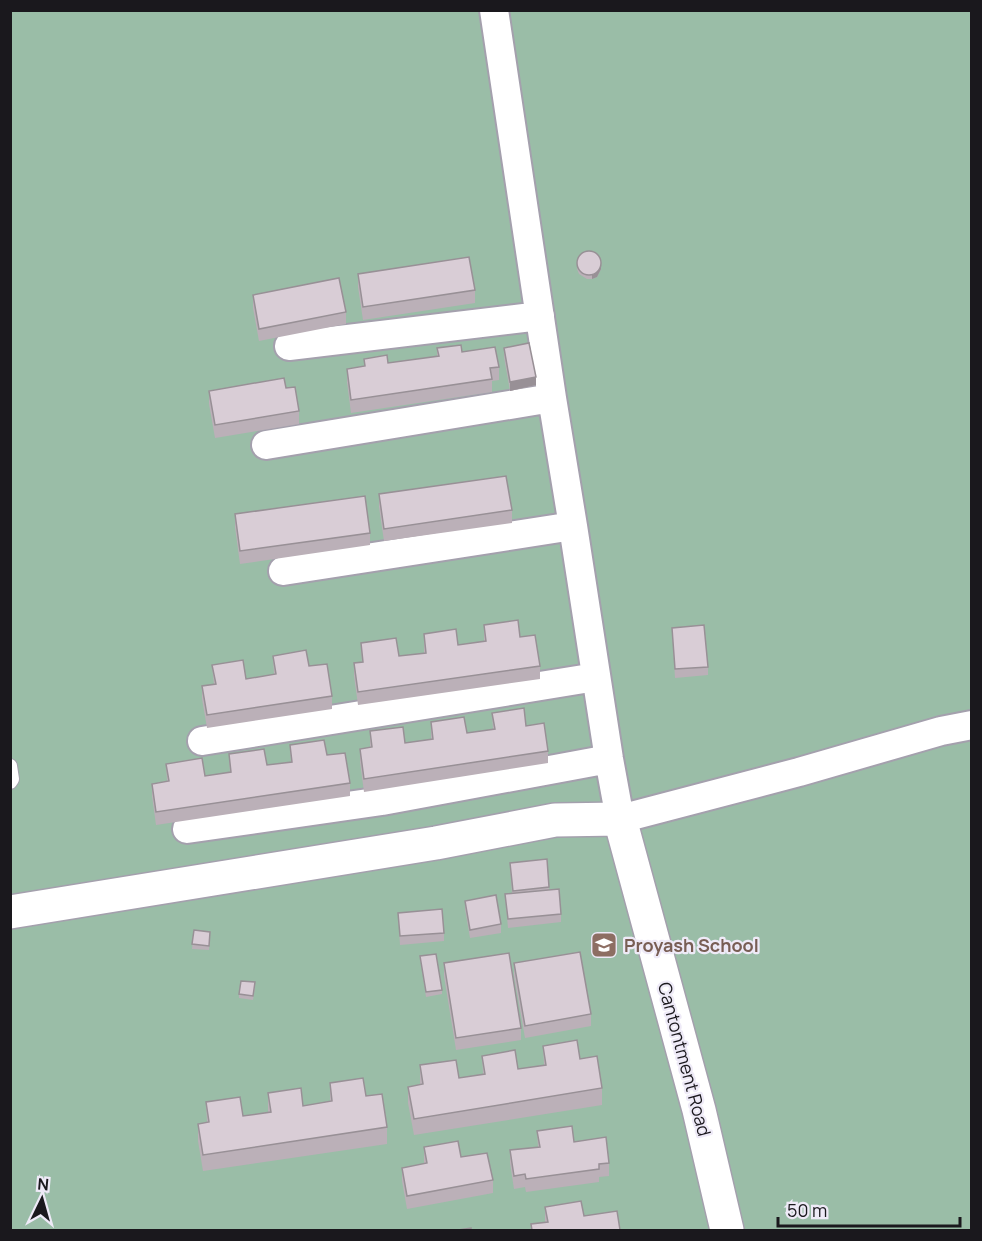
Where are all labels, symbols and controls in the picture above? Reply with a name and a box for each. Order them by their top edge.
school or university icon: Proyash School [589,930,619,960]
place label: Proyash School [624,933,759,957]
street label: Cantontment Road [653,979,717,1139]
north arrow [12,1169,72,1229]
text: N [37,1173,50,1196]
scale bar [778,1190,960,1228]
text: 50 m [787,1198,827,1222]

